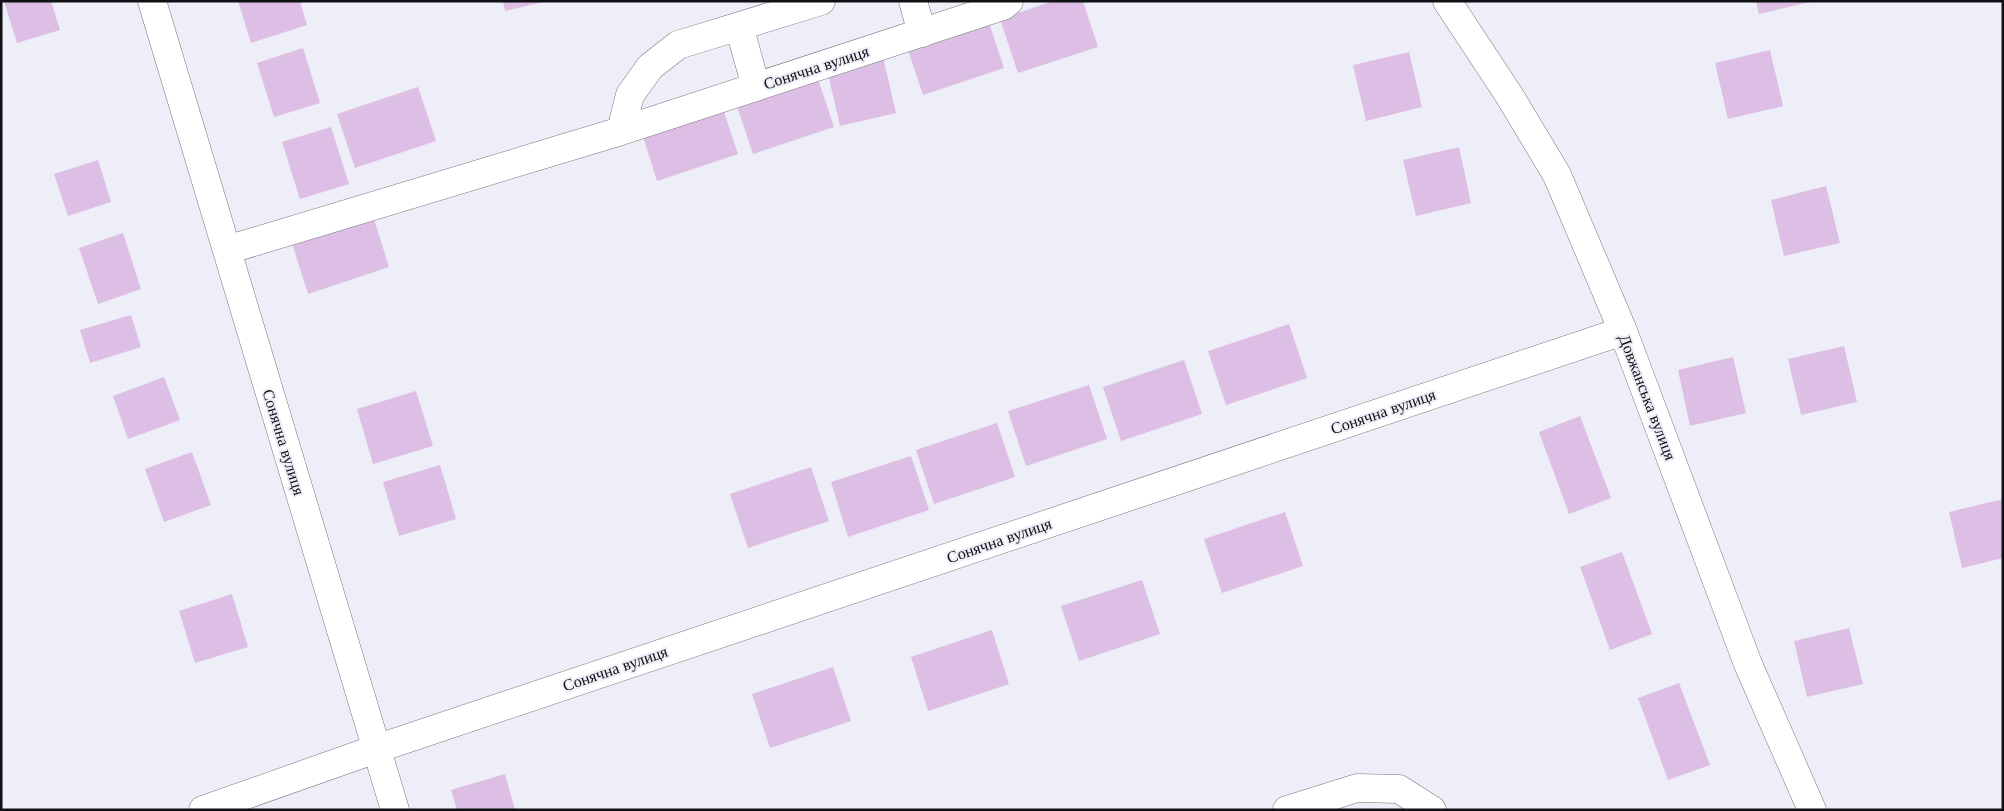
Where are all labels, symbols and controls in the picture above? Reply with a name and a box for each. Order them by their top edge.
street label: Сонячна вулиця [761,40,872,93]
street label: Довжанська вулиця [1615,331,1681,463]
street label: Сонячна вулиця [1328,383,1439,438]
street label: Сонячна вулиця [258,387,310,498]
street label: Сонячна вулиця [944,512,1055,567]
street label: Сонячна вулиця [560,640,671,695]

